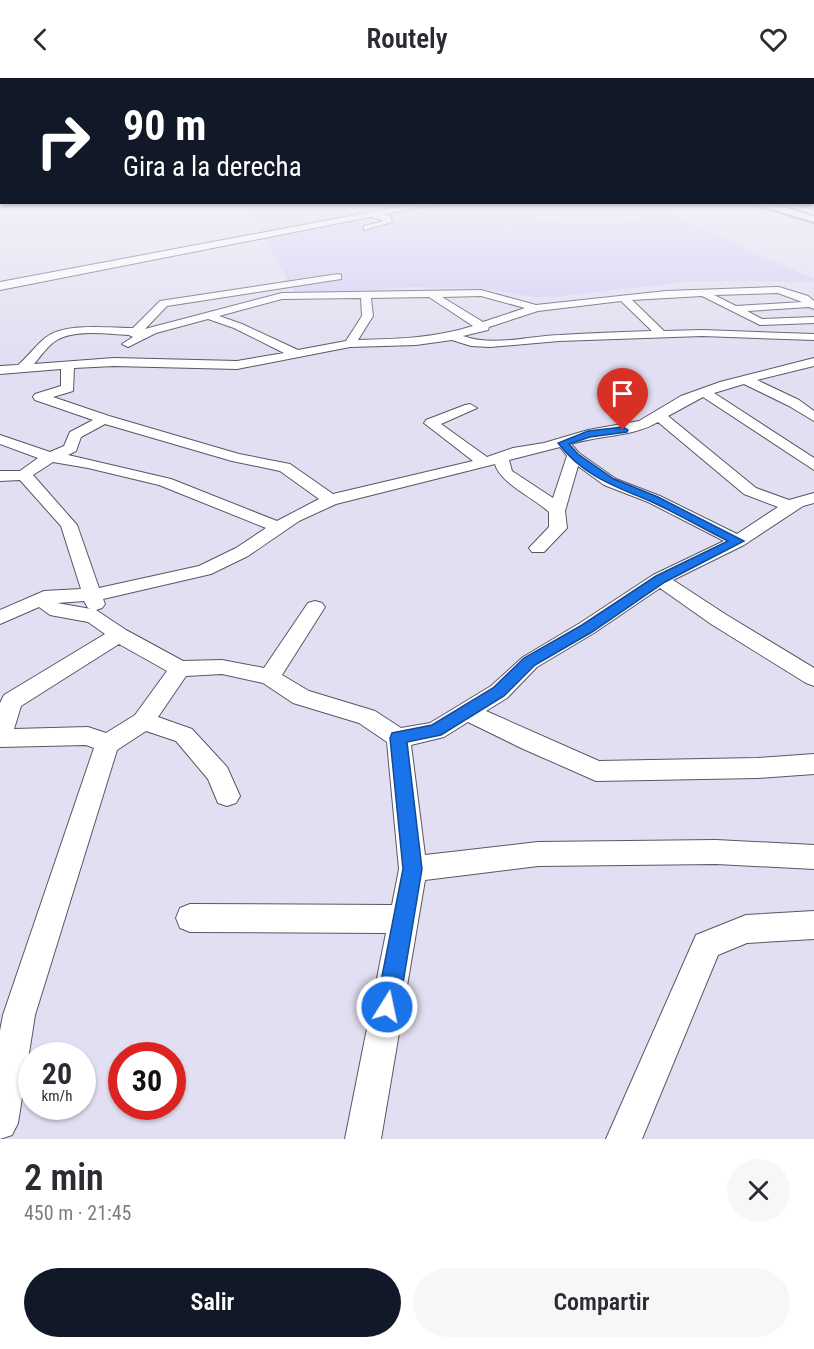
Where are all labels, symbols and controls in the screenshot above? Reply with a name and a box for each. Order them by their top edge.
icon: back [24,23,57,56]
text: Routely [366,23,448,55]
icon: heart [757,23,790,56]
text: 90 m [123,101,206,150]
icon: right [24,102,102,180]
text: Gira a la derecha [123,151,302,183]
pin [597,368,648,430]
icon: arrive [606,377,639,410]
position arrow [355,975,419,1039]
speed limit sign: 30 [108,1042,186,1120]
text: 20 [42,1056,72,1091]
text: km/h [42,1087,72,1105]
text: 2 min [24,1157,104,1199]
button: close [727,1159,790,1222]
text: 450 m · 21:45 [24,1201,131,1225]
button: Salir [24,1268,401,1337]
button: Compartir [413,1268,790,1337]

